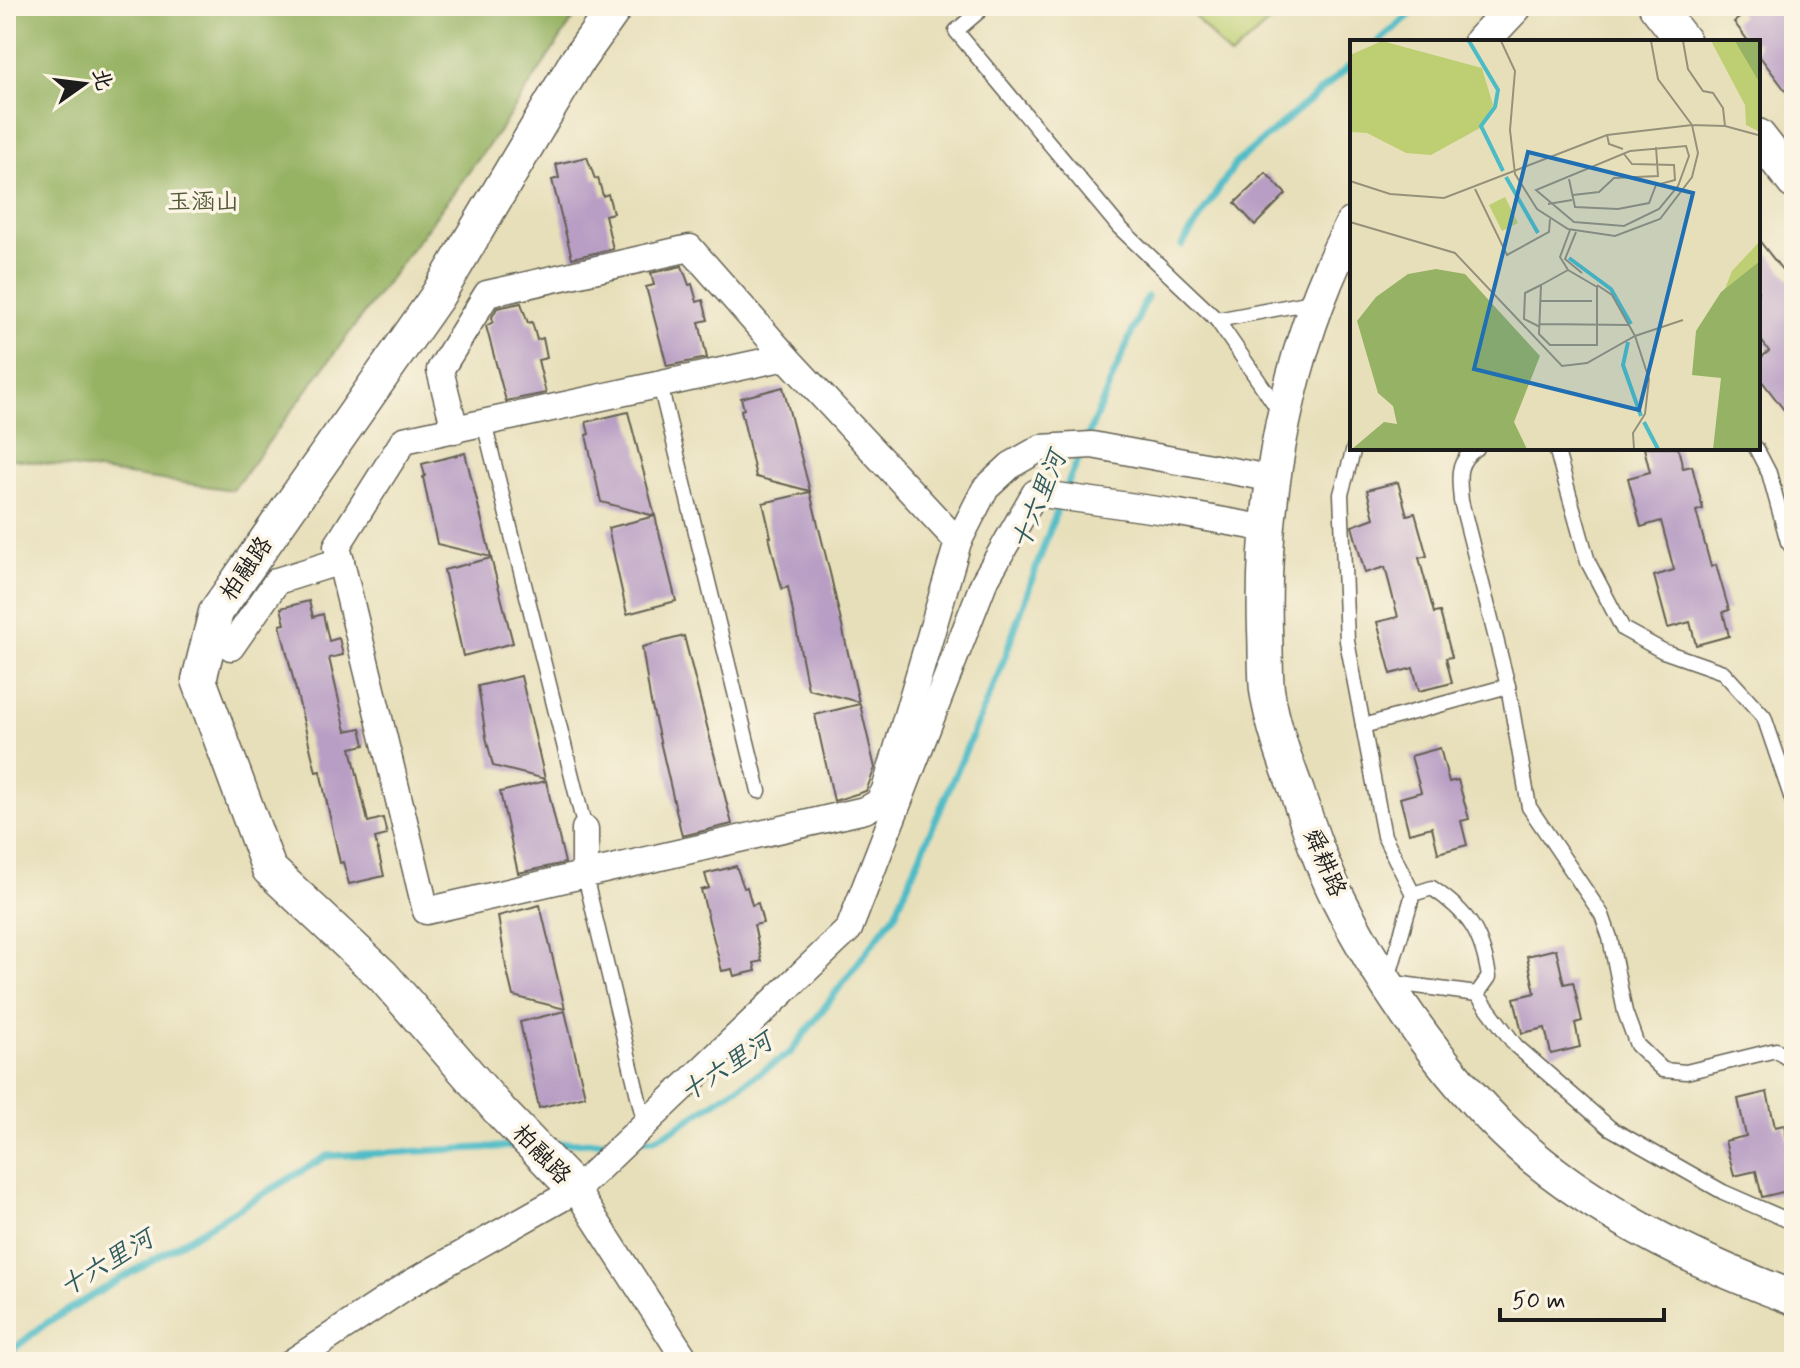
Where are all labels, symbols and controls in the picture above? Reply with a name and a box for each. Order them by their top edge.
inset map [1350,40,1760,450]
north arrow [44,44,124,124]
text: 北 [85,66,118,94]
park label: 玉涵山 [167,187,239,218]
water label: 十六里河 [1005,443,1077,556]
street label: 柏融路 [214,531,280,607]
street label: 舜耕路 [1296,824,1352,902]
water label: 十六里河 [674,1023,783,1111]
street label: 柏融路 [505,1118,577,1192]
water label: 十六里河 [54,1221,164,1305]
scale bar [1500,1272,1664,1322]
text: 50 m [1512,1286,1566,1317]

